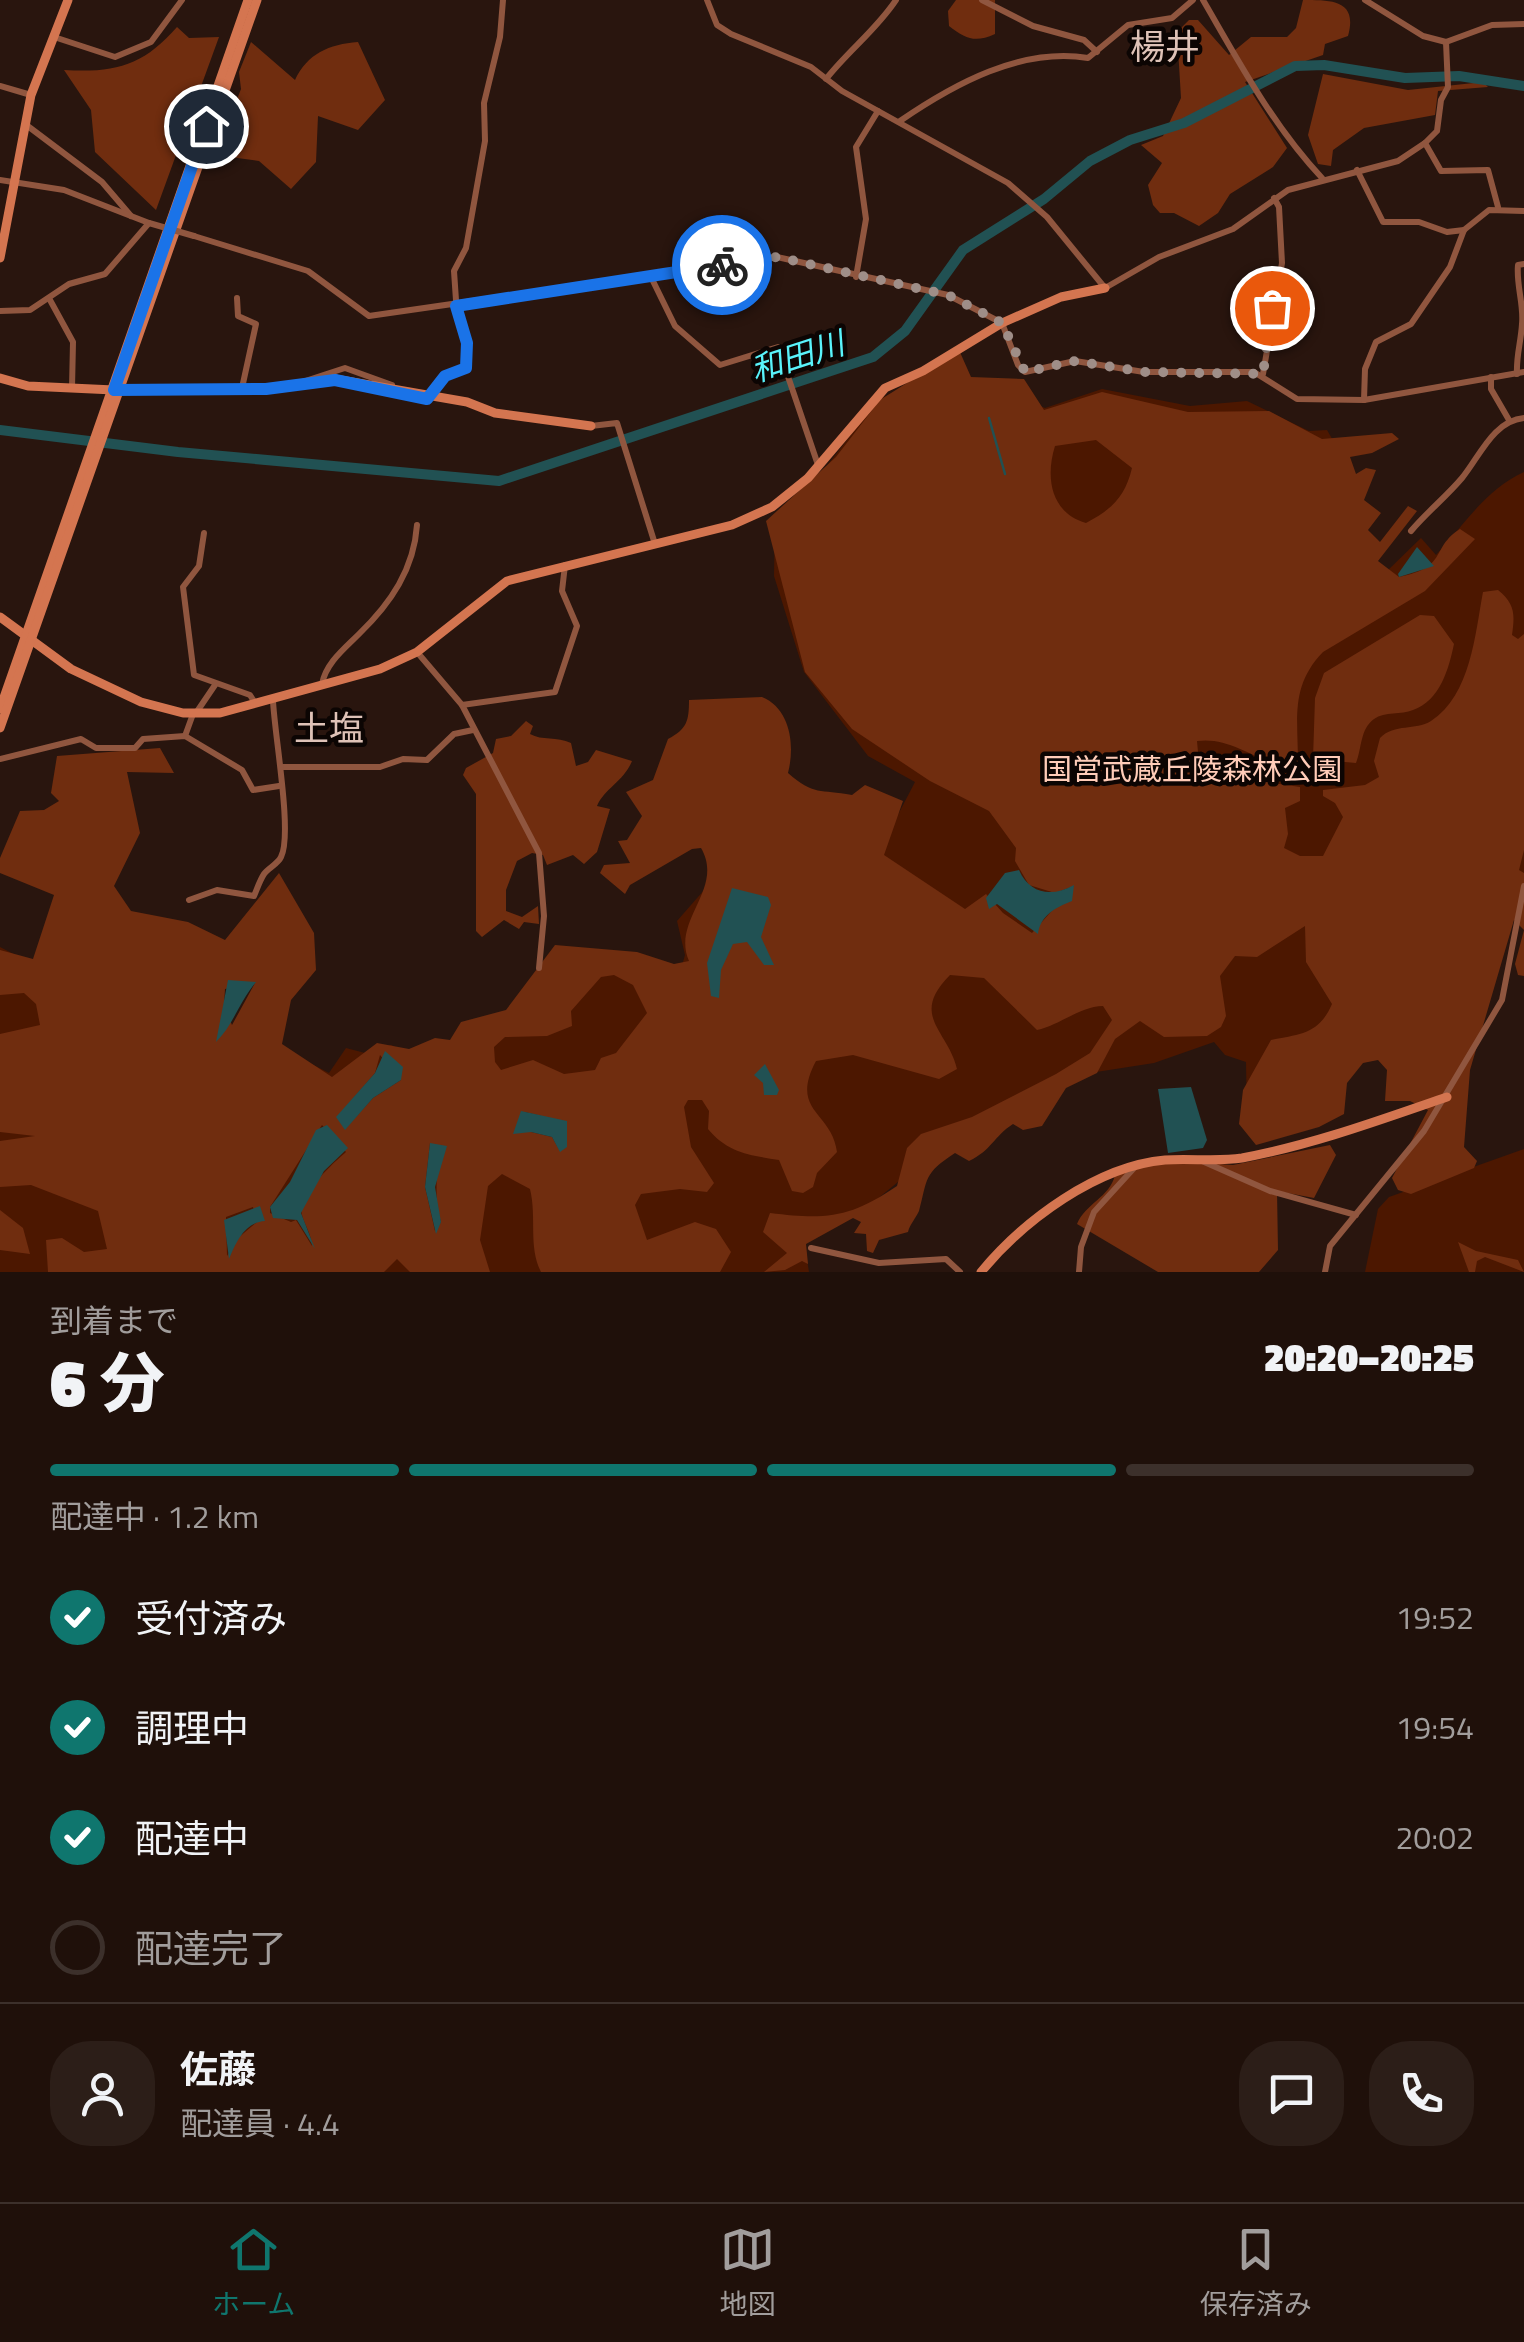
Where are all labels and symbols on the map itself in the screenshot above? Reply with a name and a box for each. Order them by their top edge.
district label: 楊井 [1130,19,1200,73]
pin [164,84,249,169]
courier [672,215,772,315]
pin [1230,266,1315,351]
water label: 和田川 [744,317,853,394]
district label: 土塩 [294,701,364,755]
park label: 国営武蔵丘陵森林公園 [1042,746,1342,792]

